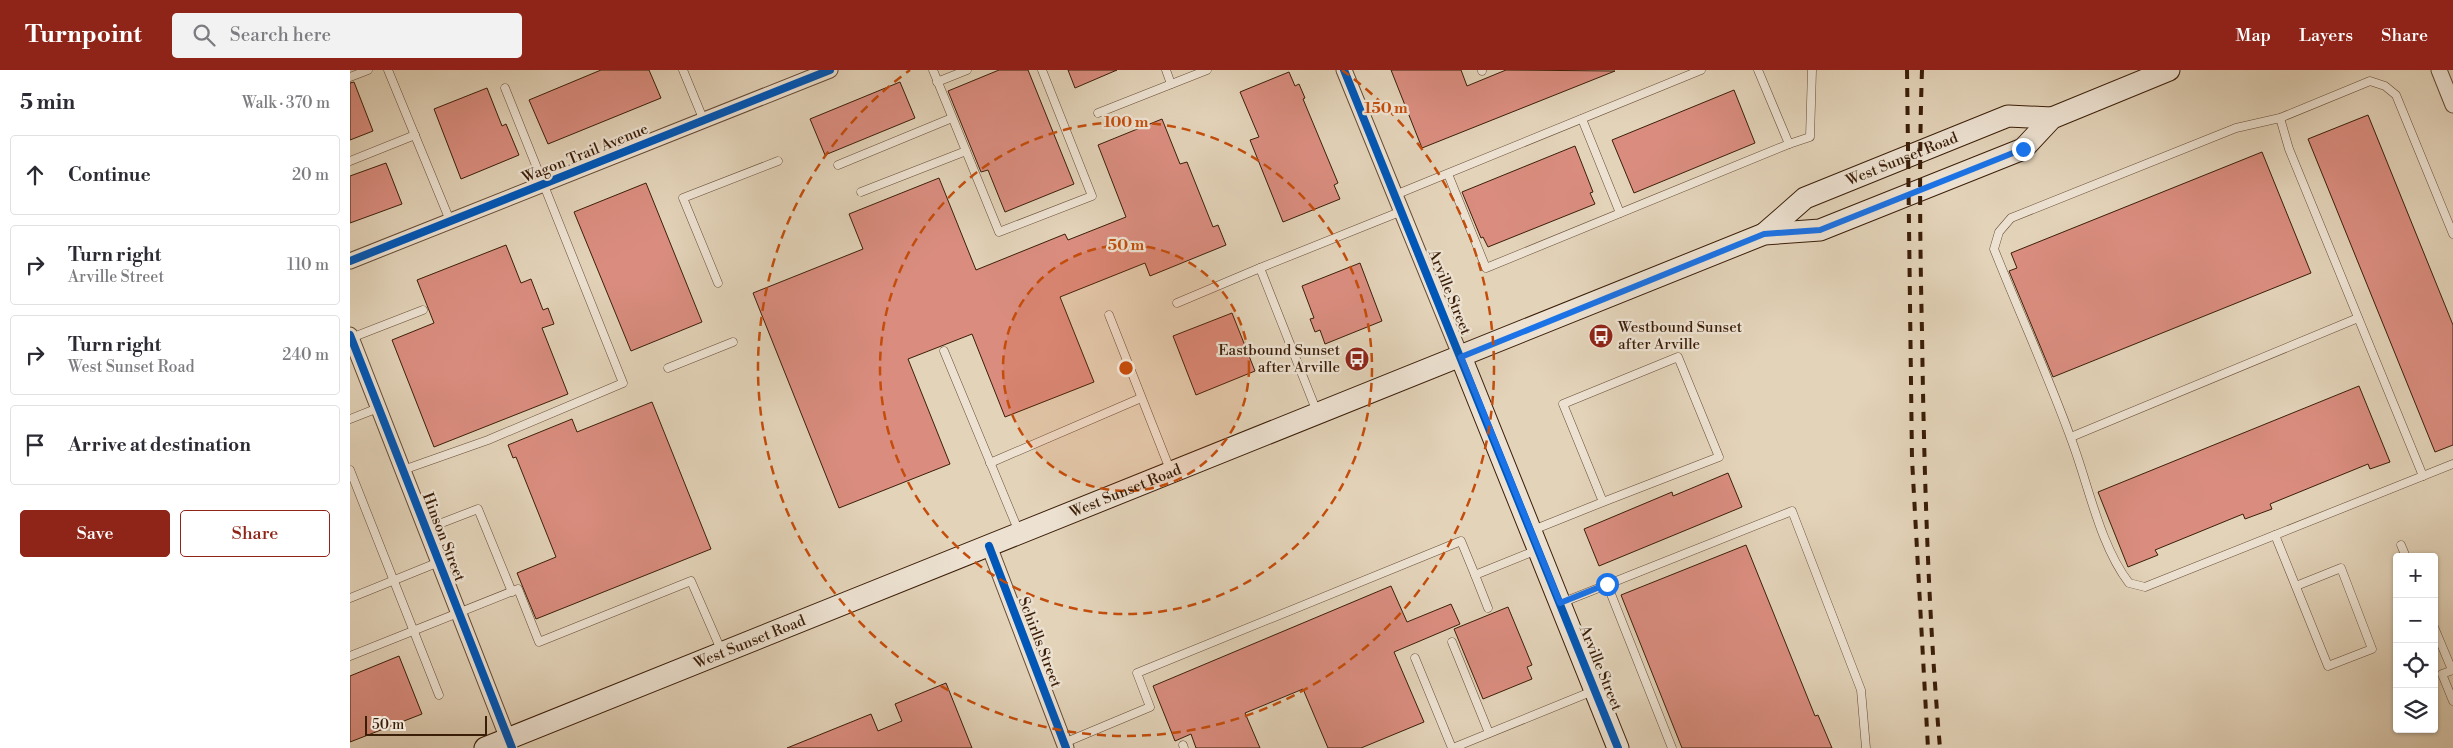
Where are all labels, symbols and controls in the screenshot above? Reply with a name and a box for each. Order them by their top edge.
search box [172,13,522,58]
text: Turnpoint [25,20,142,50]
icon: search [190,21,218,49]
text: Search here [230,23,331,47]
text: Map [2236,24,2271,47]
text: Layers [2299,24,2353,47]
text: Share [2381,24,2428,47]
text: 5 min [20,90,75,116]
text: Walk · 370 m [242,93,330,113]
text: 150 m [1364,99,1408,118]
text: 100 m [1104,113,1149,132]
street label: Wagon Trail Avenue [518,119,651,188]
street label: West Sunset Road [1842,128,1961,191]
route end [2012,138,2035,161]
icon: ahead [21,161,49,189]
text: Continue [68,163,151,187]
text: 20 m [292,165,329,185]
text: 50 m [1108,236,1144,255]
text: Turn right [68,243,161,267]
street label: Arville Street [1423,246,1475,338]
icon: right [21,251,49,279]
text: 110 m [287,255,329,275]
text: Arville Street [68,267,164,287]
place label: Westbound Sunset after Arville [1617,318,1743,354]
bus stop icon: Westbound Sunset after Arville [1588,323,1614,349]
text: Turn right [68,333,161,357]
icon: right [21,341,49,369]
place label: Eastbound Sunset after Arville [1218,341,1341,377]
text: 240 m [282,345,329,365]
bus stop icon: Eastbound Sunset after Arville [1344,346,1370,372]
text: West Sunset Road [68,357,195,377]
centre of rings [1117,359,1135,377]
icon: arrive [21,431,49,459]
text: Arrive at destination [68,433,251,457]
street label: West Sunset Road [1066,460,1185,523]
street label: Hinson Street [418,490,469,585]
button: Save [20,510,170,557]
button: Share [180,510,330,557]
map controls [2393,553,2438,733]
button: + [2393,553,2438,598]
route start [1596,573,1619,596]
street label: Schirlls Street [1014,594,1066,691]
button: − [2393,598,2438,643]
street label: West Sunset Road [690,611,809,674]
street label: Arville Street [1574,622,1626,714]
button: locate [2393,643,2438,688]
button: layers [2393,688,2438,733]
scale bar [365,713,488,736]
text: 50 m [372,716,404,734]

